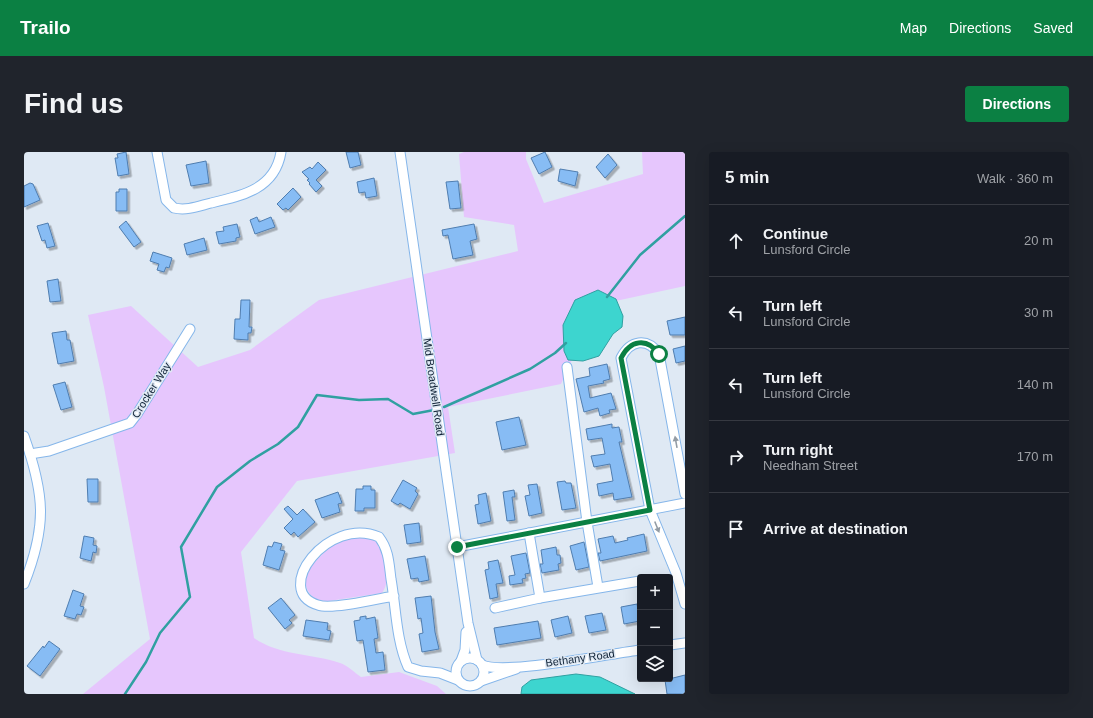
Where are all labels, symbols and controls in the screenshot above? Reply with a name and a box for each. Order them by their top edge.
text: Trailo [20,17,71,38]
text: Map [900,20,927,36]
text: Directions [949,20,1011,36]
text: Saved [1033,20,1073,36]
button: Directions [965,86,1069,122]
text: Find us [24,88,124,119]
text: 5 min [725,168,769,187]
text: Walk · 360 m [977,171,1053,186]
text: Continue [763,225,828,242]
icon: ahead [725,230,747,252]
text: 20 m [1024,233,1053,248]
text: Lunsford Circle [763,242,850,257]
text: Turn left [763,297,822,314]
icon: left [725,302,747,324]
text: 30 m [1024,305,1053,320]
text: Lunsford Circle [763,314,850,329]
street label: Mid Broadwell Road [421,337,447,437]
route start [650,345,668,363]
street label: Crocker Way [129,360,173,420]
text: Turn left [763,369,822,386]
icon: left [725,374,747,396]
text: 140 m [1017,377,1053,392]
text: Lunsford Circle [763,386,850,401]
one-way arrow [672,436,678,448]
text: Turn right [763,441,833,458]
icon: right [725,446,747,468]
text: 170 m [1017,449,1053,464]
text: Needham Street [763,458,858,473]
icon: arrive [725,518,747,540]
text: Arrive at destination [763,520,908,537]
one-way arrow [654,521,660,532]
route end [448,538,466,556]
map controls [637,574,673,682]
button: + [637,574,673,610]
button: − [637,610,673,646]
button: layers [637,646,673,682]
street label: Bethany Road [545,647,615,669]

